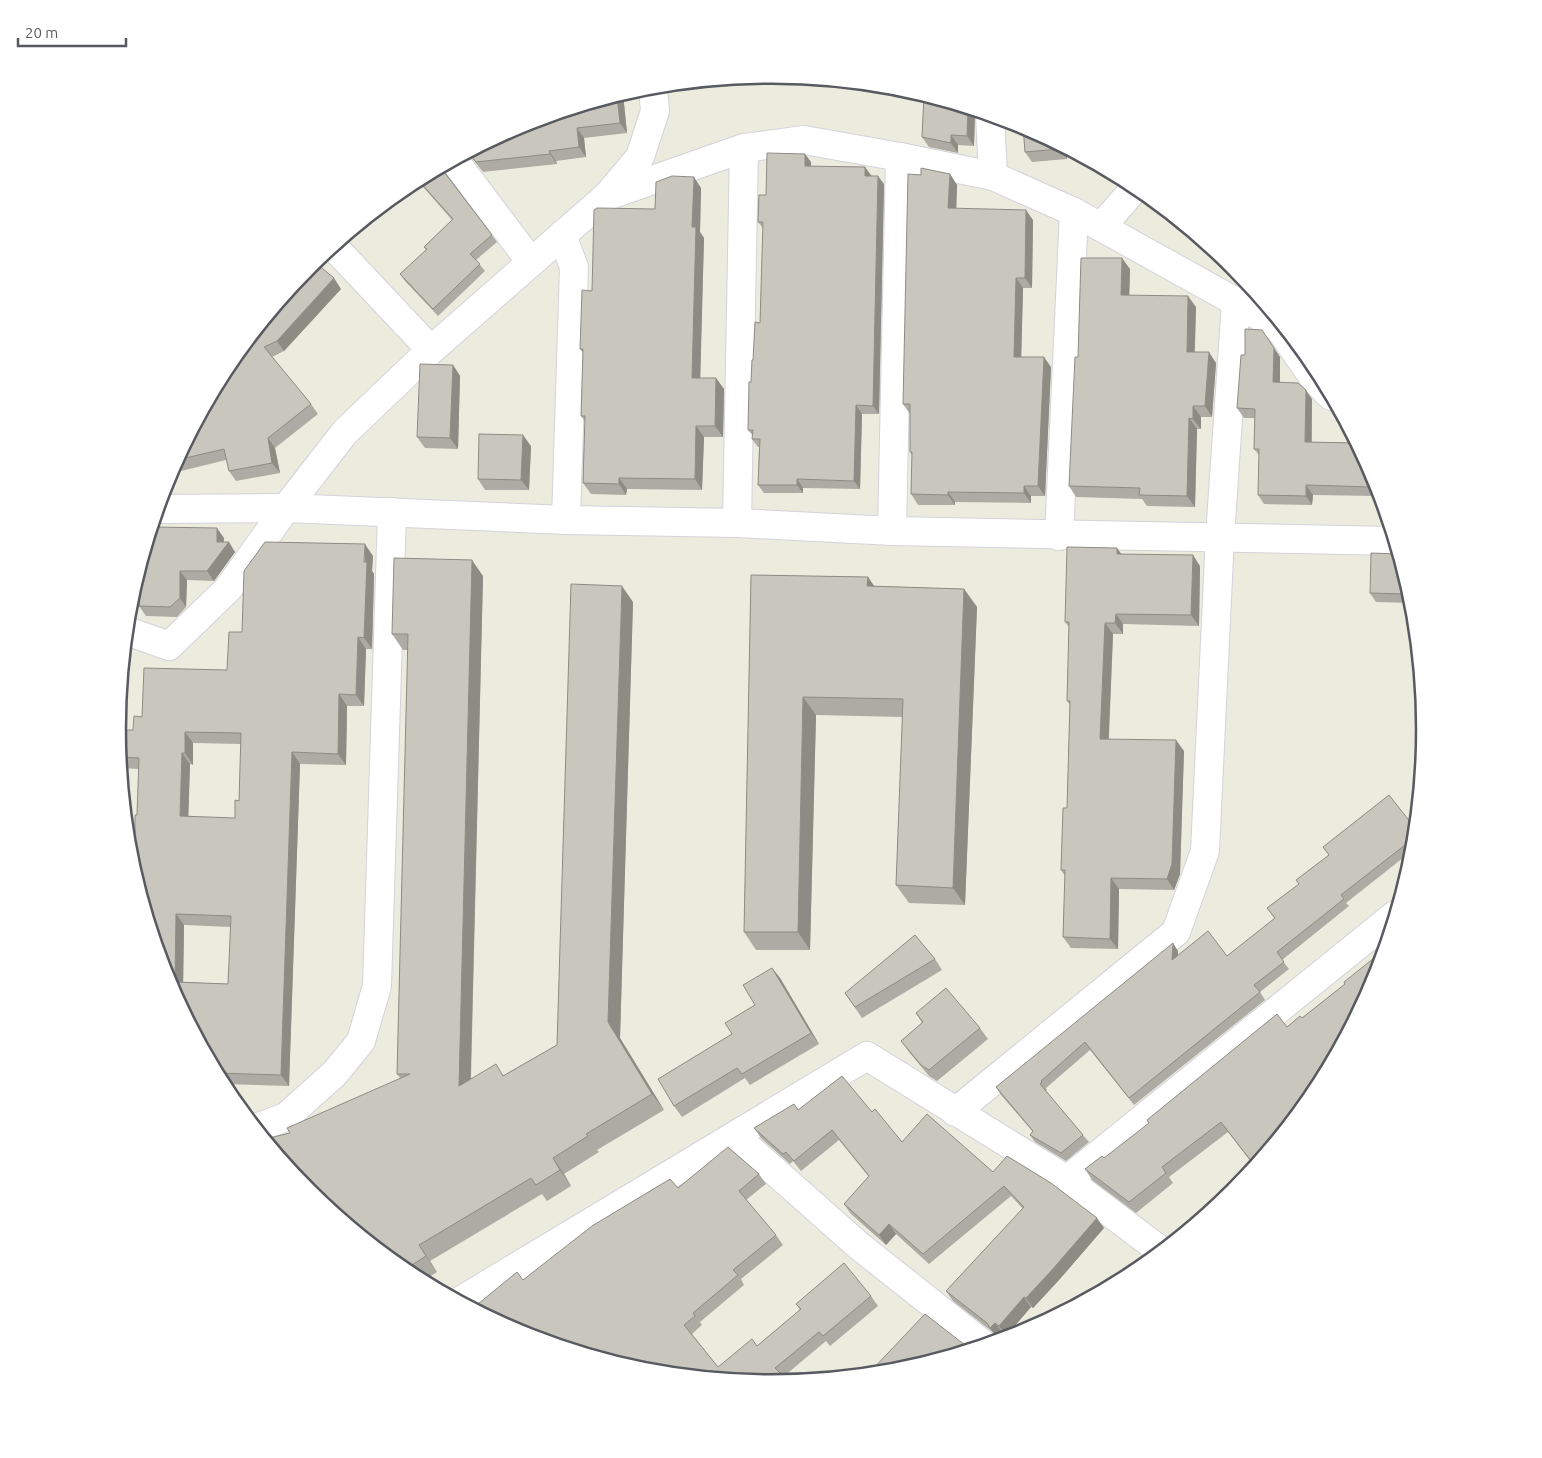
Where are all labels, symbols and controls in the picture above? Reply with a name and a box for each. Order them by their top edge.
scale bar [18,15,125,47]
text: 20 m [25,24,58,41]

